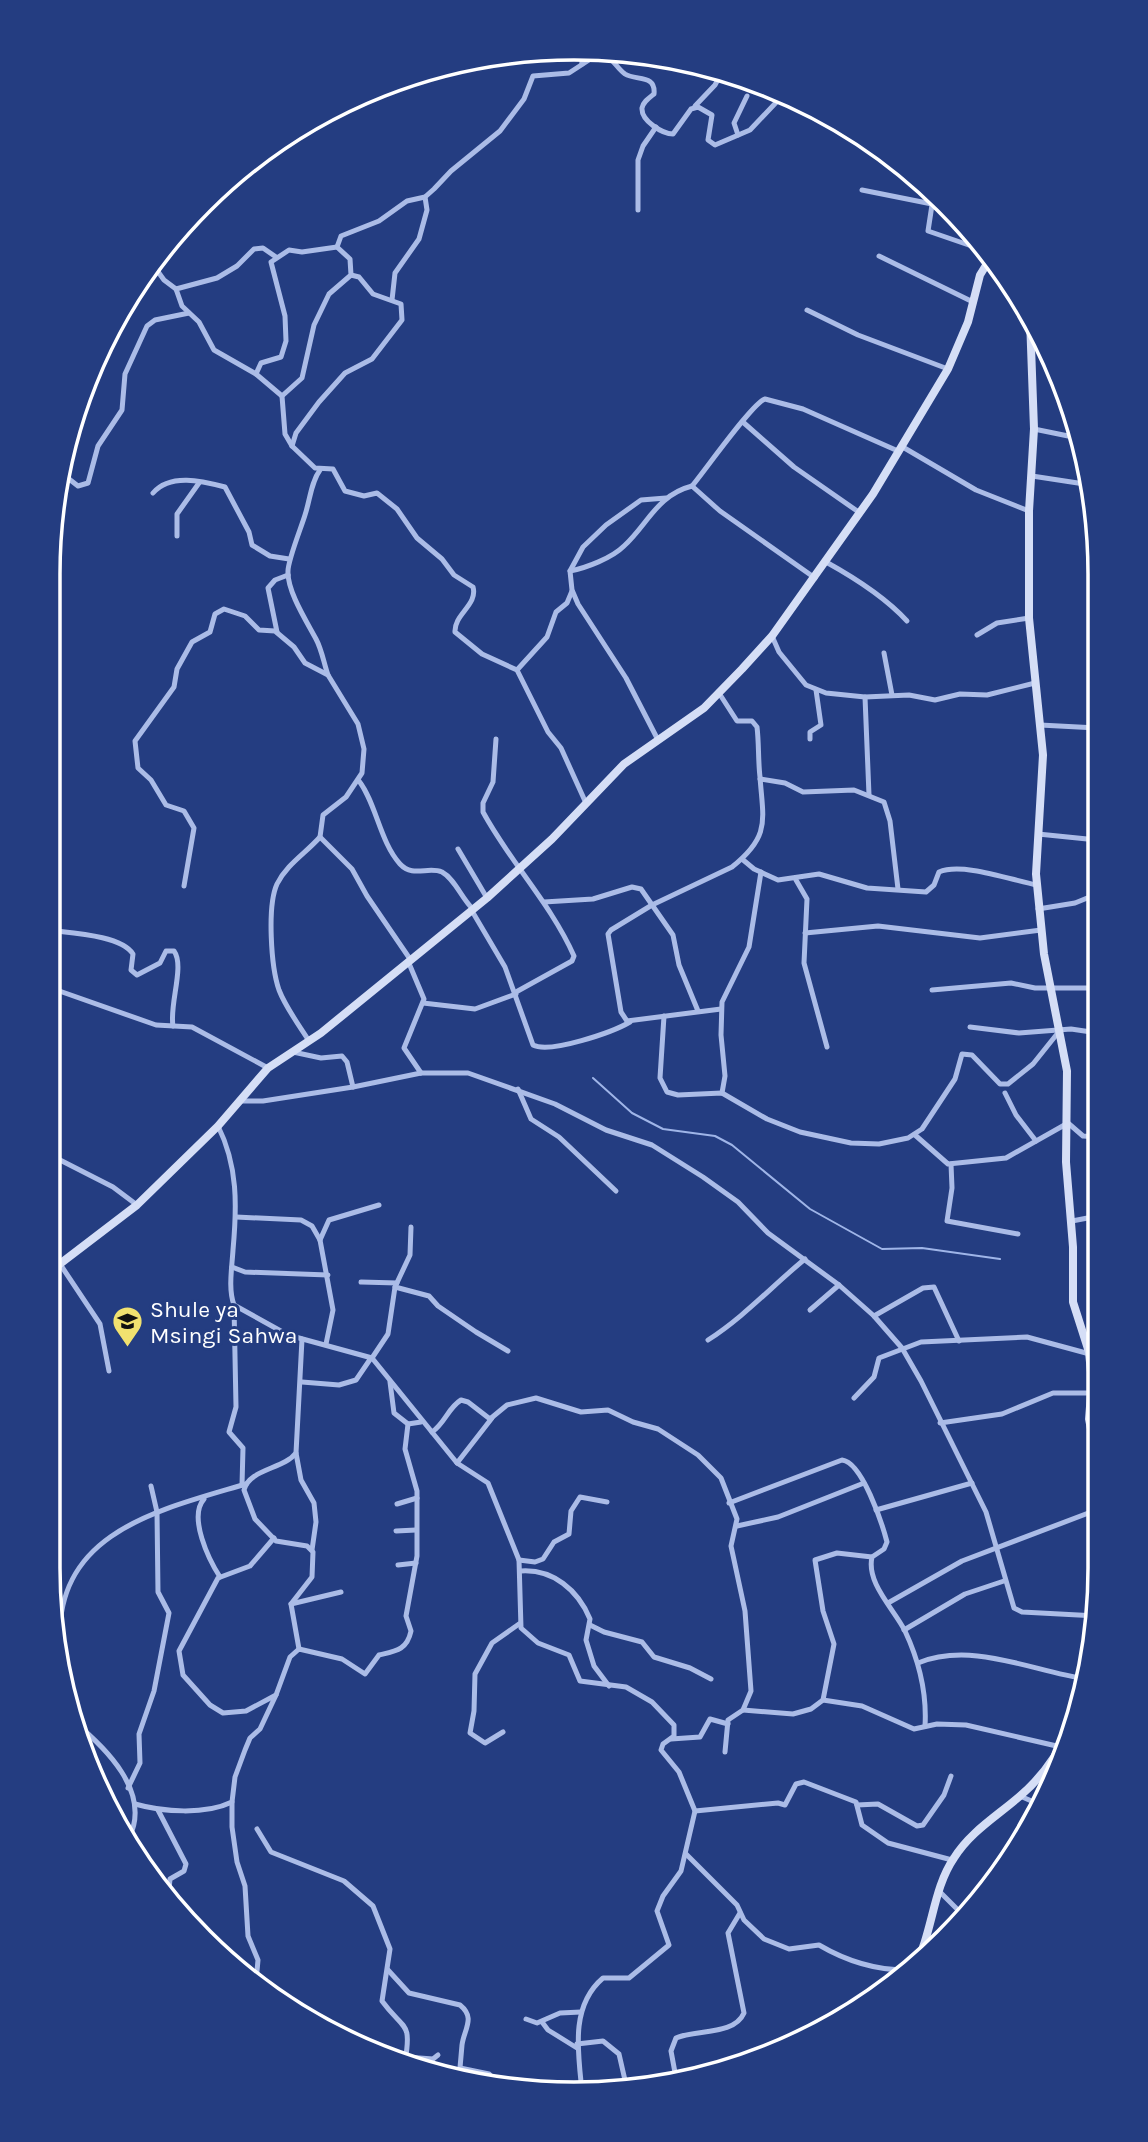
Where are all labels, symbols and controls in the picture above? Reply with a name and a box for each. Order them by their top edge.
place label: Shule ya Msingi Sahwa [150,1296,297,1349]
school or university icon: Shule ya Msingi Sahwa [110,1305,144,1349]

